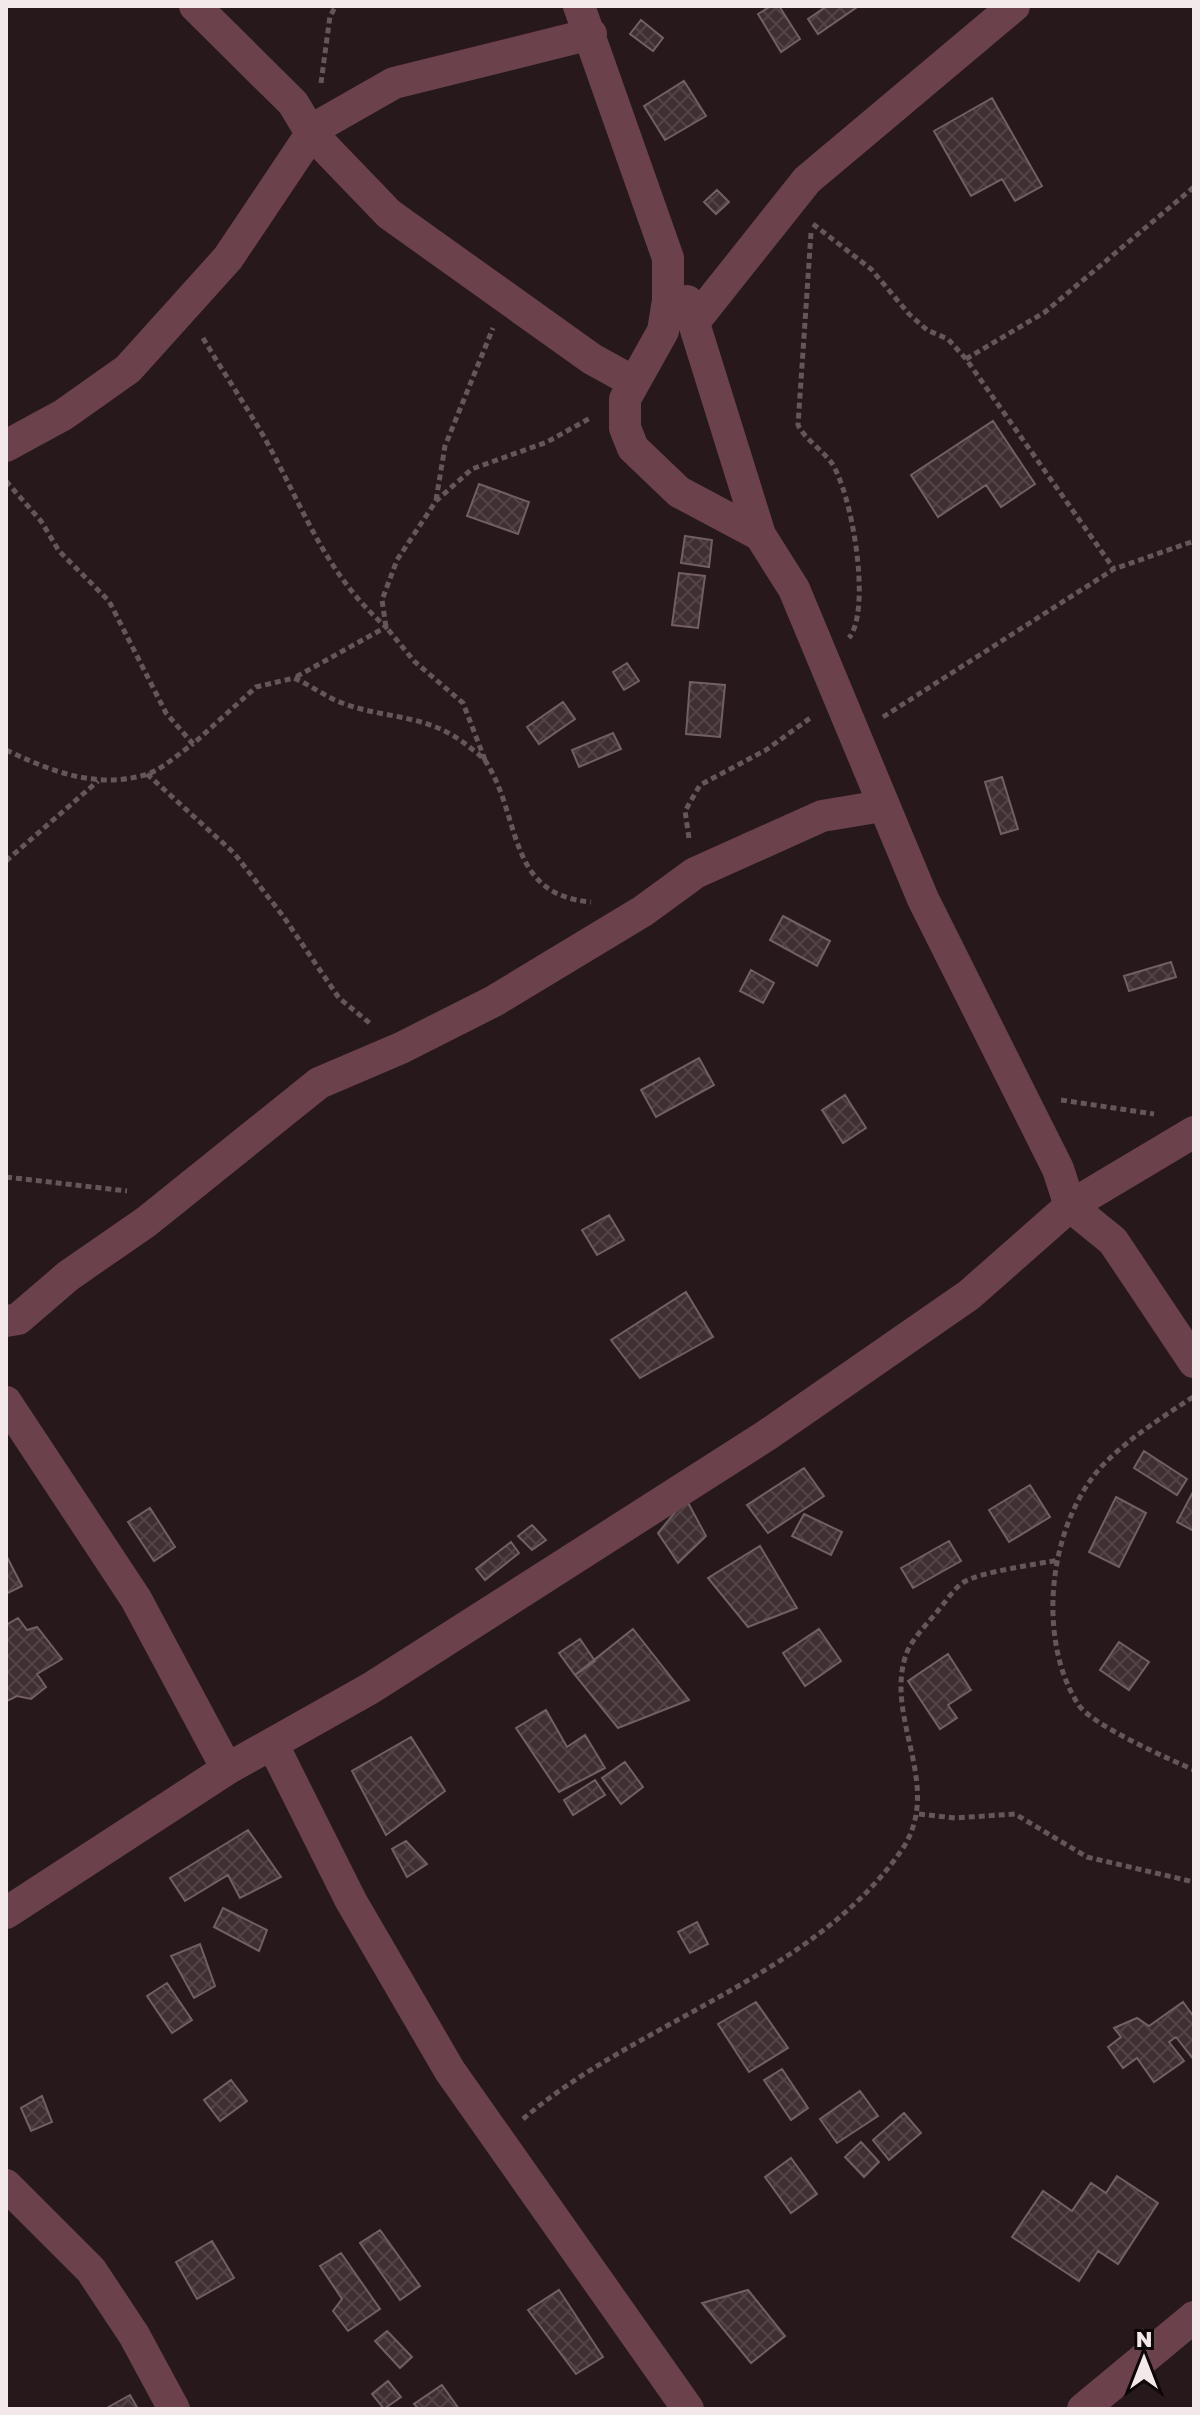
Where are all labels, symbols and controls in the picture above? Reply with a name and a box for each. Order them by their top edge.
north arrow [1104,2319,1184,2399]
text: N [1136,2325,1152,2352]

